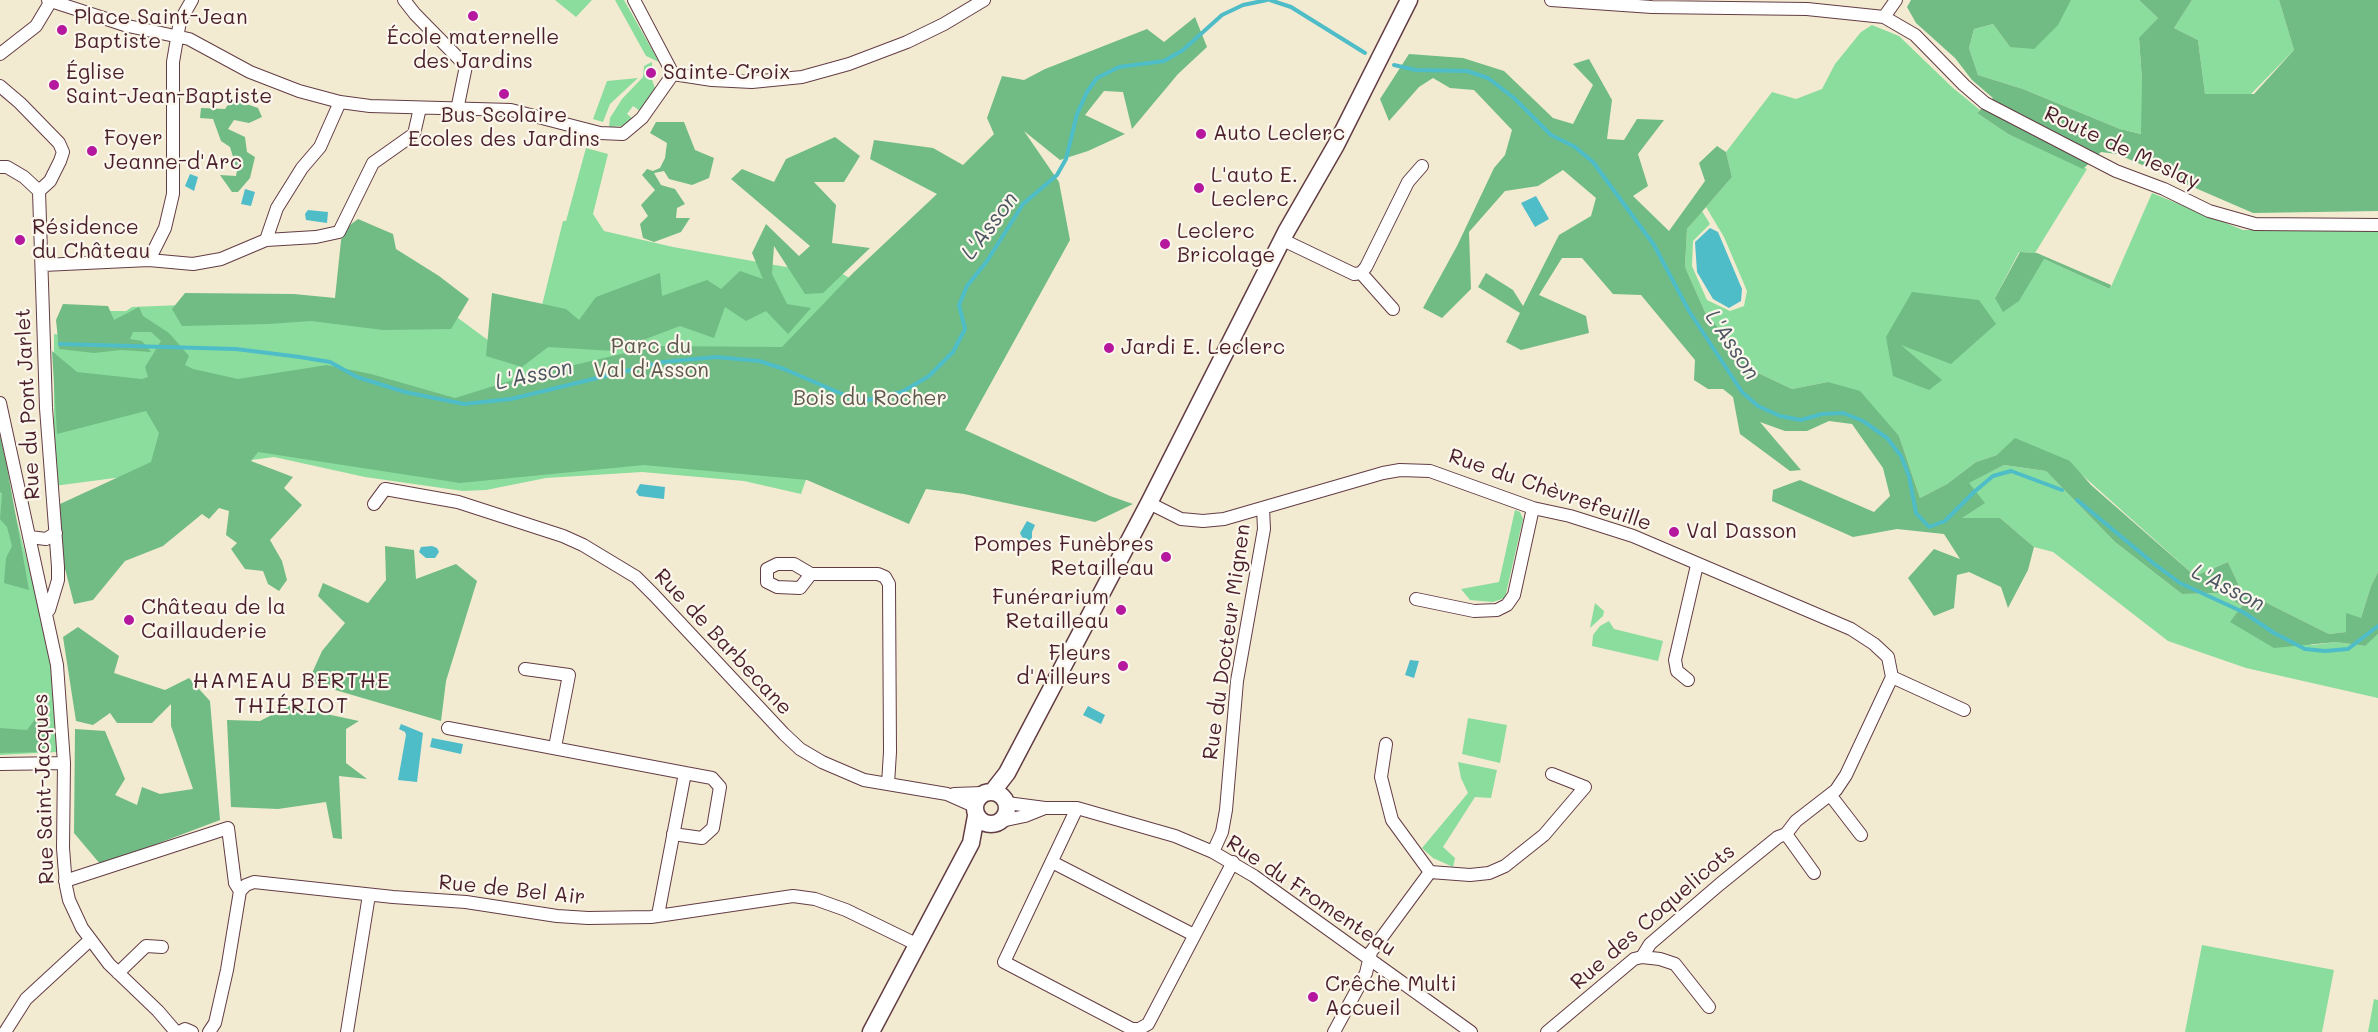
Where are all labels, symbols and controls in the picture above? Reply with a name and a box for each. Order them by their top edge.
place label: Place Saint-Jean Baptiste [74,5,248,55]
marker: École maternelle des Jardins [466,9,480,23]
marker: Place Saint-Jean Baptiste [55,23,69,37]
place label: École maternelle des Jardins [387,25,559,75]
place label: Église Saint-Jean-Baptiste [66,60,272,110]
place label: Sainte Croix [663,60,790,86]
marker: Sainte Croix [644,66,658,80]
marker: Église Saint-Jean-Baptiste [47,78,61,92]
marker: Bus Scolaire Ecoles des Jardins [497,87,511,101]
street label: Route de Meslay [2040,101,2204,195]
place label: Bus Scolaire Ecoles des Jardins [408,103,600,153]
place label: Auto Leclerc [1213,121,1345,147]
place label: Foyer Jeanne-d'Arc [104,126,242,176]
marker: Auto Leclerc [1194,127,1208,141]
marker: Foyer Jeanne-d'Arc [85,144,99,158]
place label: L'auto E. Leclerc [1211,163,1298,213]
marker: L'auto E. Leclerc [1192,181,1206,195]
water label: L'Asson [956,187,1024,265]
place label: Résidence du Château [32,215,150,265]
place label: Leclerc Bricolage [1177,219,1275,269]
marker: Résidence du Château [13,233,27,247]
marker: Leclerc Bricolage [1158,237,1172,251]
water label: L'Asson [1699,305,1765,385]
street label: Rue du Pont Jarlet [10,308,46,500]
park label: Parc du Val d'Asson [593,334,709,384]
place label: Jardi E. Leclerc [1121,335,1285,361]
marker: Jardi E. Leclerc [1102,341,1116,355]
water label: L'Asson [493,354,575,396]
park label: Bois du Rocher [793,386,947,412]
street label: Rue du Chèvrefeuille [1445,443,1655,537]
place label: Val Dasson [1686,519,1797,545]
street label: Rue du Docteur Mignen [1198,522,1256,762]
marker: Val Dasson [1667,525,1681,539]
place label: Pompes Funèbres Retailleau [974,532,1154,582]
marker: Pompes Funèbres Retailleau [1159,550,1173,564]
water label: L'Asson [2187,558,2269,618]
street label: Rue de Barbecane [649,564,797,720]
place label: Funérarium Retailleau [992,585,1109,635]
place label: Château de la Caillauderie [141,595,286,645]
marker: Funérarium Retailleau [1114,603,1128,617]
marker: Château de la Caillauderie [122,613,136,627]
place label: Fleurs d'Ailleurs [1016,641,1111,691]
marker: Fleurs d'Ailleurs [1116,659,1130,673]
district label: HAMEAU BERTHE THIÉRIOT [193,668,391,720]
street label: Rue Saint-Jacques [28,693,60,885]
street label: Rue du Fromenteau [1221,830,1401,962]
street label: Rue des Coquelicots [1566,839,1740,995]
street label: Rue de Bel Air [437,870,587,910]
place label: Crêche Multi Accueil [1325,972,1457,1022]
marker: Crêche Multi Accueil [1306,990,1320,1004]

